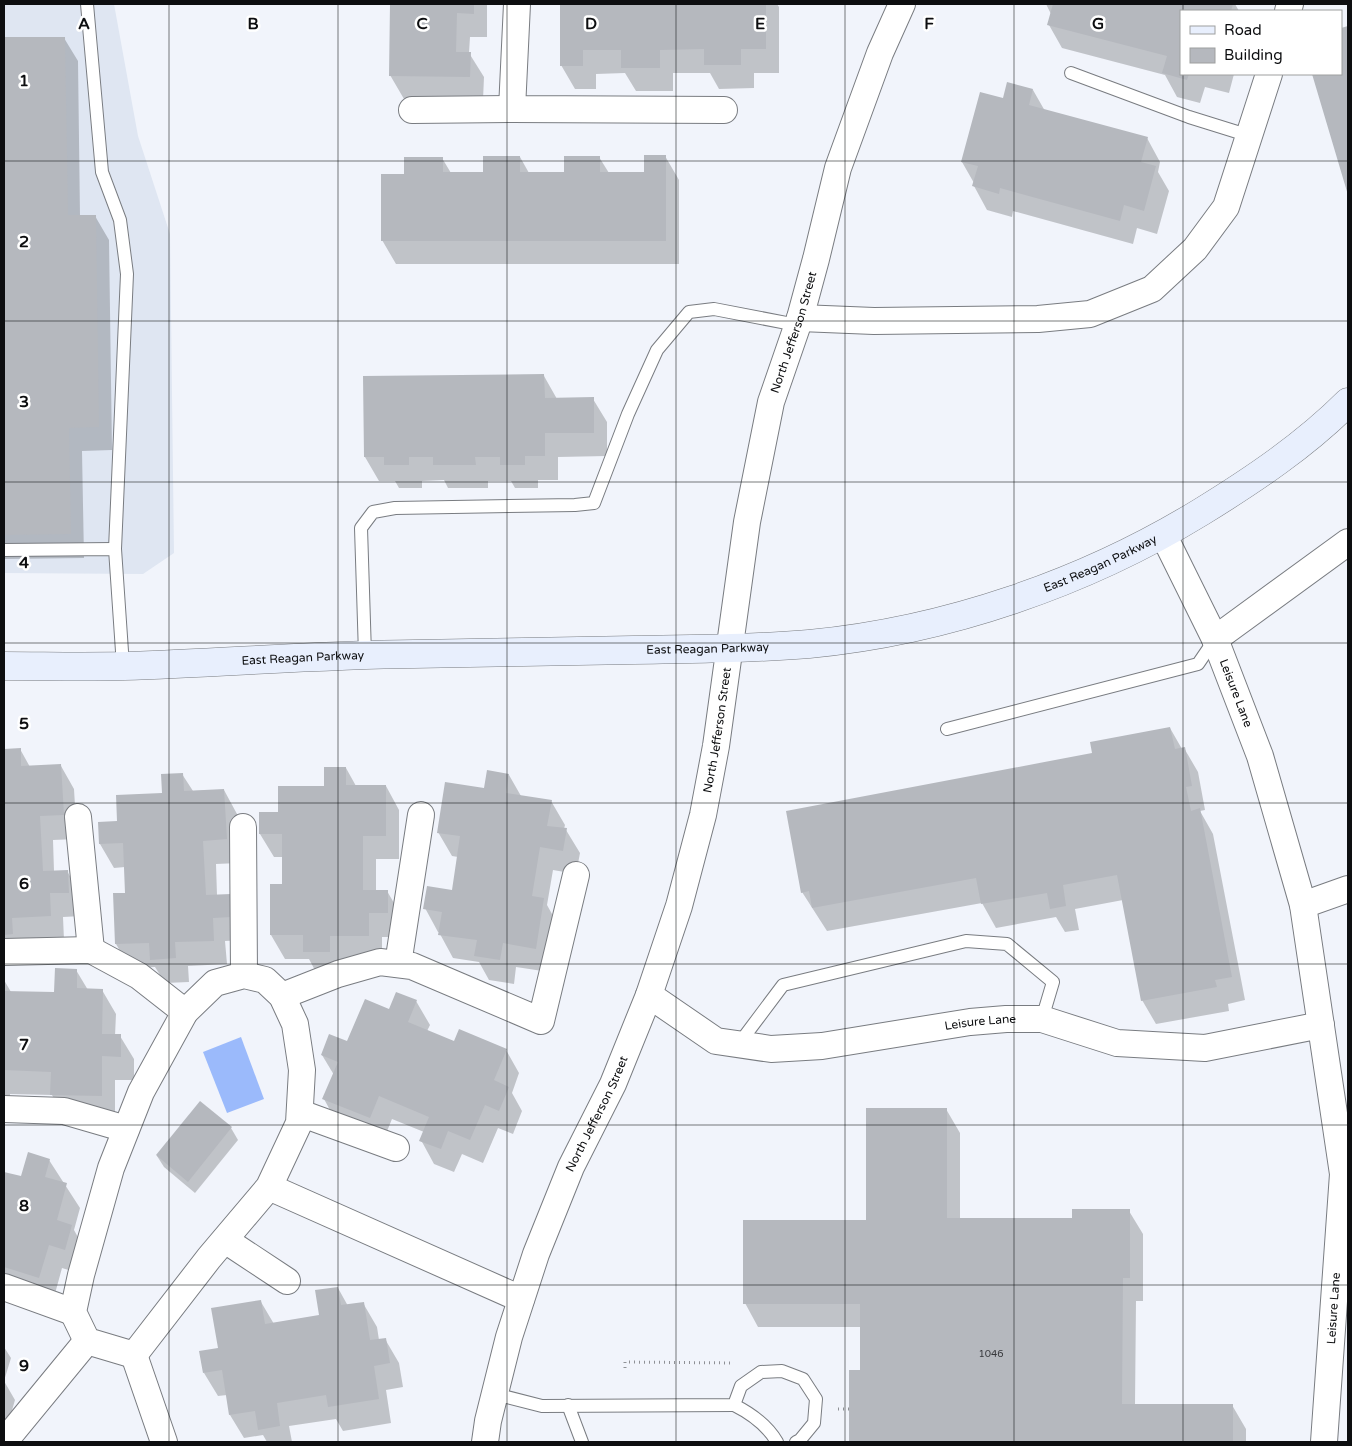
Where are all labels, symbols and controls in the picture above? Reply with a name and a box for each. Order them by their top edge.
legend [1180,10,1342,75]
text: A [78,14,90,34]
text: B [247,14,259,34]
text: C [416,14,428,34]
text: D [585,14,597,34]
text: E [755,14,765,34]
text: F [924,14,934,34]
text: G [1092,14,1104,34]
text: Road [1224,21,1262,39]
text: Building [1224,46,1283,64]
text: 1 [19,71,29,91]
text: 2 [19,232,29,252]
street label: North Jefferson Street [768,269,819,395]
text: 3 [19,392,29,412]
street label: East Reagan Parkway [1042,531,1160,595]
text: 4 [19,553,29,573]
street label: East Reagan Parkway [646,640,770,657]
street label: East Reagan Parkway [241,648,365,668]
street label: Leisure Lane [1217,657,1255,729]
street label: North Jefferson Street [700,666,734,794]
text: 5 [19,714,29,734]
text: 6 [19,874,29,894]
street label: Leisure Lane [943,1012,1016,1033]
text: 7 [19,1035,29,1055]
street label: North Jefferson Street [563,1054,631,1174]
text: 8 [19,1196,29,1216]
street label: Leisure Lane [1324,1272,1343,1345]
house number: 1046 [978,1348,1004,1360]
text: 9 [19,1356,29,1376]

